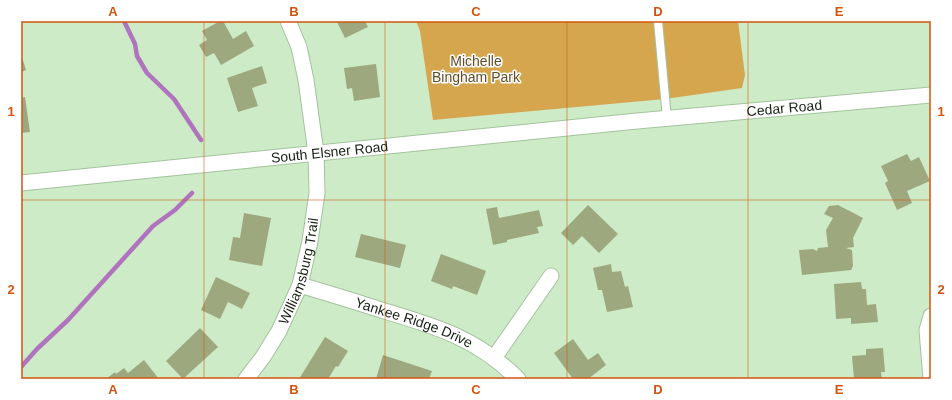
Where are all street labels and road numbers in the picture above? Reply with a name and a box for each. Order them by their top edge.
street label: Cedar Road [746,97,823,119]
street label: South Elsner Road [270,138,389,166]
street label: Williamsburg Trail [275,217,321,327]
street label: Yankee Ridge Drive [353,294,476,351]

